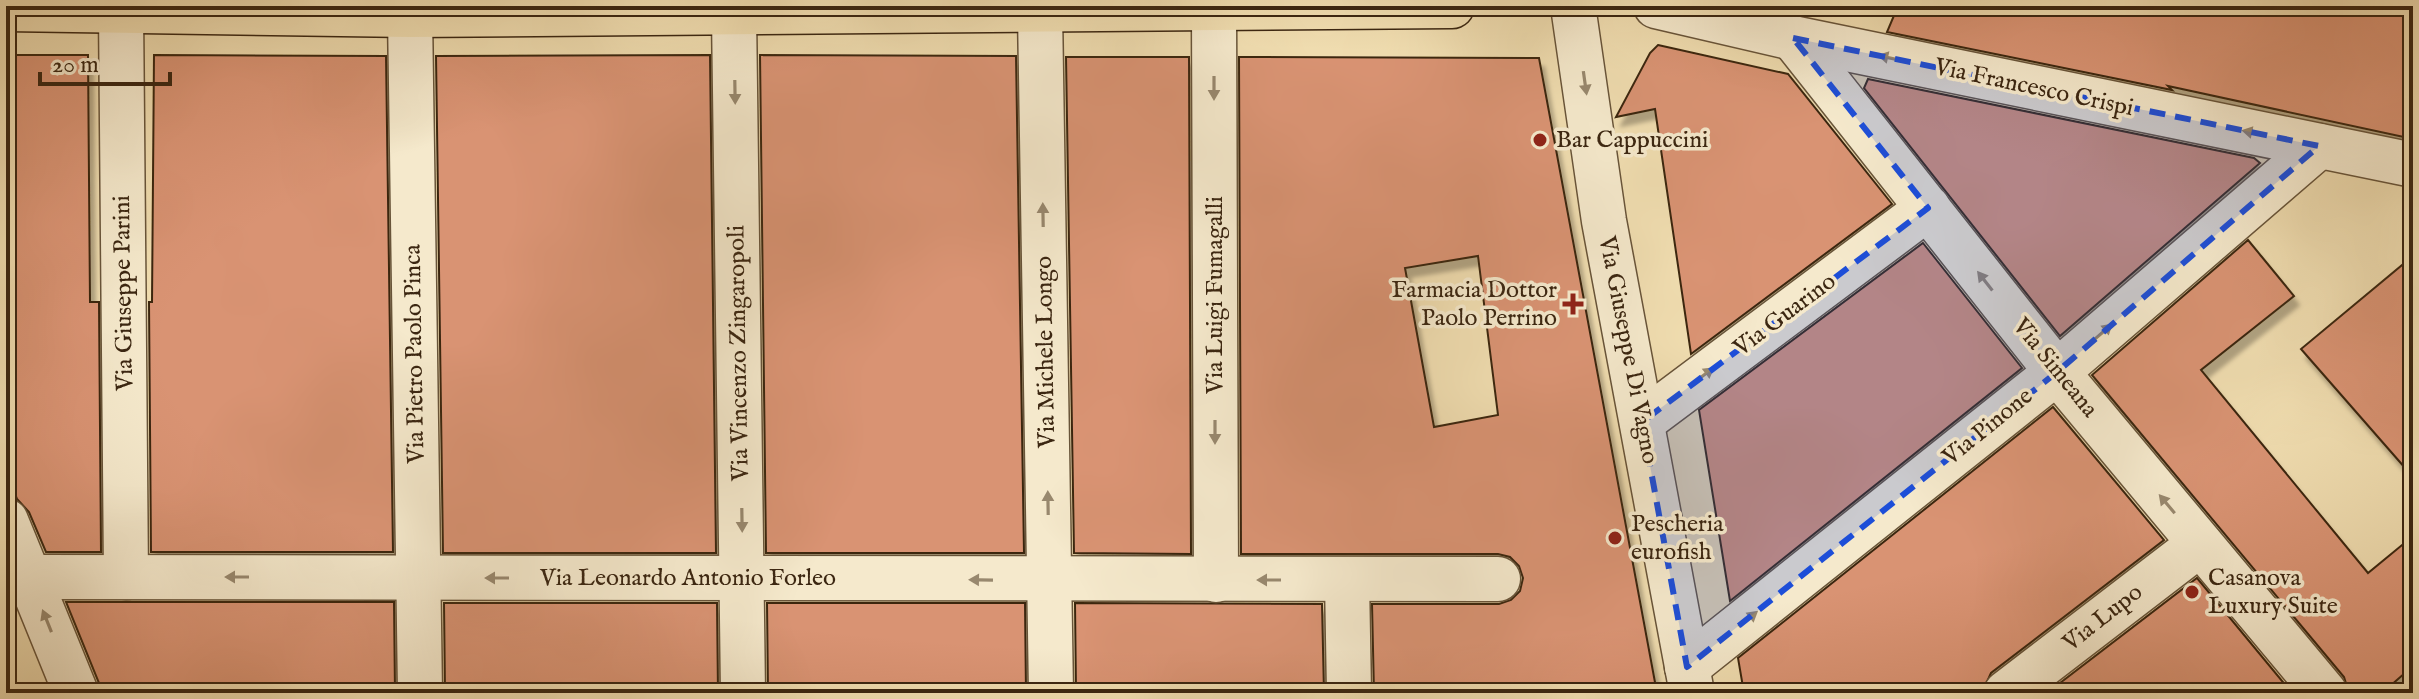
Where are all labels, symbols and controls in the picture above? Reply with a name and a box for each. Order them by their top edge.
scale bar [40,36,170,86]
text: 20 m [52,50,99,81]
one-way arrow [1877,51,1902,64]
street label: Via Francesco Crispi [1931,52,2136,124]
one-way arrow [1578,71,1591,96]
one-way arrow [1208,76,1220,101]
one-way arrow [729,80,741,105]
place label: Bar Cappuccini [1556,125,1708,156]
one-way arrow [2241,126,2266,139]
marker: Bar Cappuccini [1531,131,1549,149]
street label: Via Giuseppe Parini [107,195,141,392]
street label: Via Luigi Fumagalli [1200,196,1231,395]
one-way arrow [1037,202,1050,227]
street label: Via Vincenzo Zingaropoli [721,225,757,482]
street label: Via Giuseppe Di Vagno [1591,232,1665,467]
street label: Via Pietro Paolo Pinca [398,243,432,465]
street label: Via Michele Longo [1029,256,1063,449]
street label: Via Guarino [1727,266,1843,364]
one-way arrow [1978,271,1994,291]
place label: Farmacia Dottor Paolo Perrino [1391,275,1557,334]
marker: Farmacia Dottor Paolo Perrino [1564,295,1582,313]
street label: Via Simeana [2005,311,2105,425]
one-way arrow [2092,324,2112,341]
one-way arrow [1694,368,1714,384]
street label: Via Pinone [1936,381,2040,473]
one-way arrow [1209,420,1222,445]
one-way arrow [1042,490,1054,515]
one-way arrow [2159,495,2176,515]
one-way arrow [736,508,748,533]
place label: Pescheria eurofish [1631,509,1724,568]
marker: Pescheria eurofish [1606,529,1624,547]
street label: Via Leonardo Antonio Forleo [539,563,836,594]
place label: Casanova Luxury Suite [2208,563,2338,622]
one-way arrow [224,571,249,584]
one-way arrow [484,572,509,584]
one-way arrow [968,574,993,586]
one-way arrow [1256,574,1281,586]
street label: Via Lupo [2056,577,2149,660]
marker: Casanova Luxury Suite [2183,583,2201,601]
one-way arrow [40,609,53,633]
one-way arrow [1738,611,1758,627]

